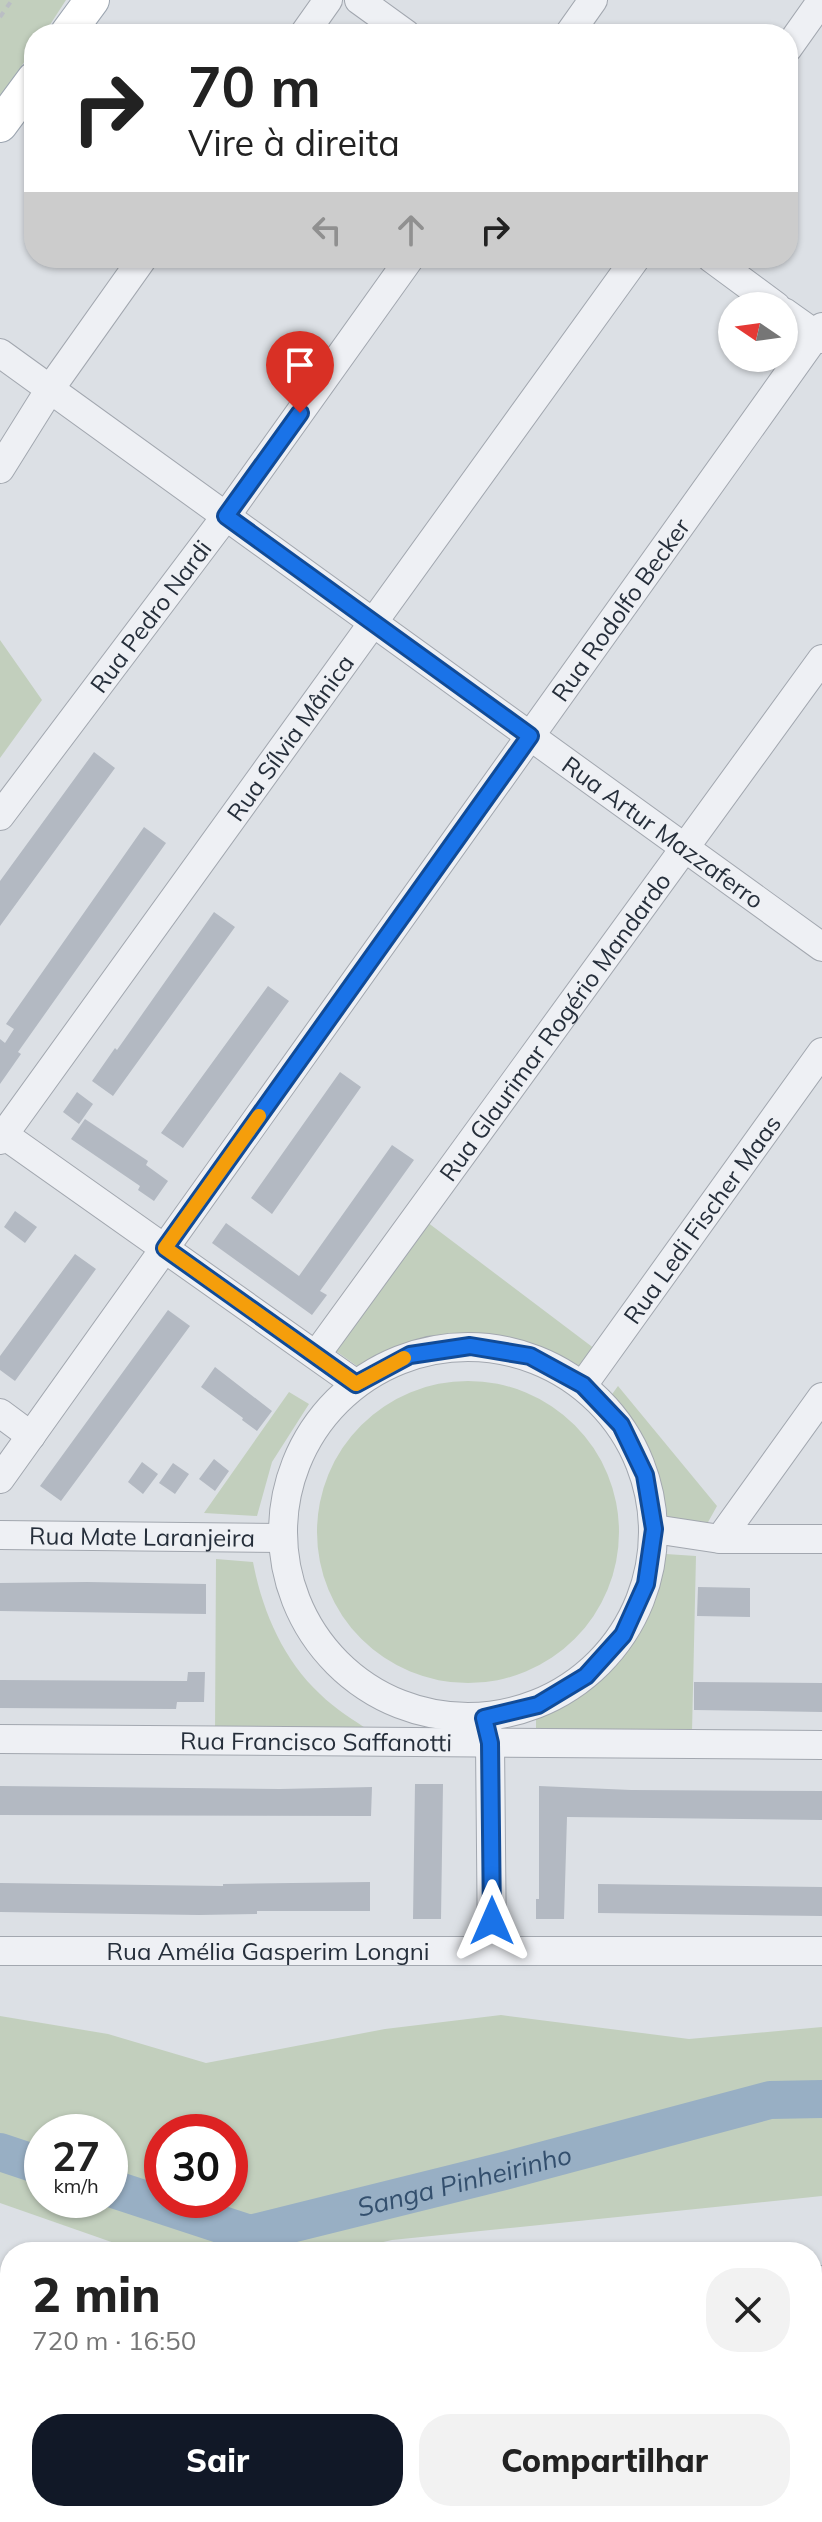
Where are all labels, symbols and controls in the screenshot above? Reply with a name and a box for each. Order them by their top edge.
text: 70 m [188,51,321,121]
icon: right [56,56,160,160]
text: Vire à direita [188,120,400,165]
icon: left [305,208,349,252]
icon: ahead [389,208,433,252]
icon: right [473,208,517,252]
north arrow [718,292,798,372]
map controls [718,292,798,372]
pin [266,331,334,413]
icon: arrive [278,343,322,387]
street label: Rua Rodolfo Becker [545,512,696,707]
street label: Rua Pedro Nardi [83,534,218,699]
street label: Rua Sílvia Mânica [220,649,360,827]
street label: Rua Artur Mazzaferro [556,749,770,915]
street label: Rua Glaurimar Rogério Mandardo [433,866,677,1187]
street label: Rua Ledi Fischer Maas [617,1109,787,1330]
street label: Rua Mate Laranjeira [29,1520,255,1553]
street label: Rua Francisco Saffanotti [180,1725,452,1757]
position arrow [450,1879,534,1963]
street label: Rua Amélia Gasperim Longni [106,1936,430,1966]
speed limit sign: 30 [144,2114,248,2218]
text: 27 [52,2131,100,2181]
water label: Sanga Pinheirinho [353,2137,575,2223]
text: km/h [53,2173,99,2198]
text: 2 min [32,2264,161,2324]
button: close [706,2268,790,2352]
text: 720 m · 16:50 [32,2324,196,2357]
button: Sair [32,2414,403,2506]
button: Compartilhar [419,2414,790,2506]

